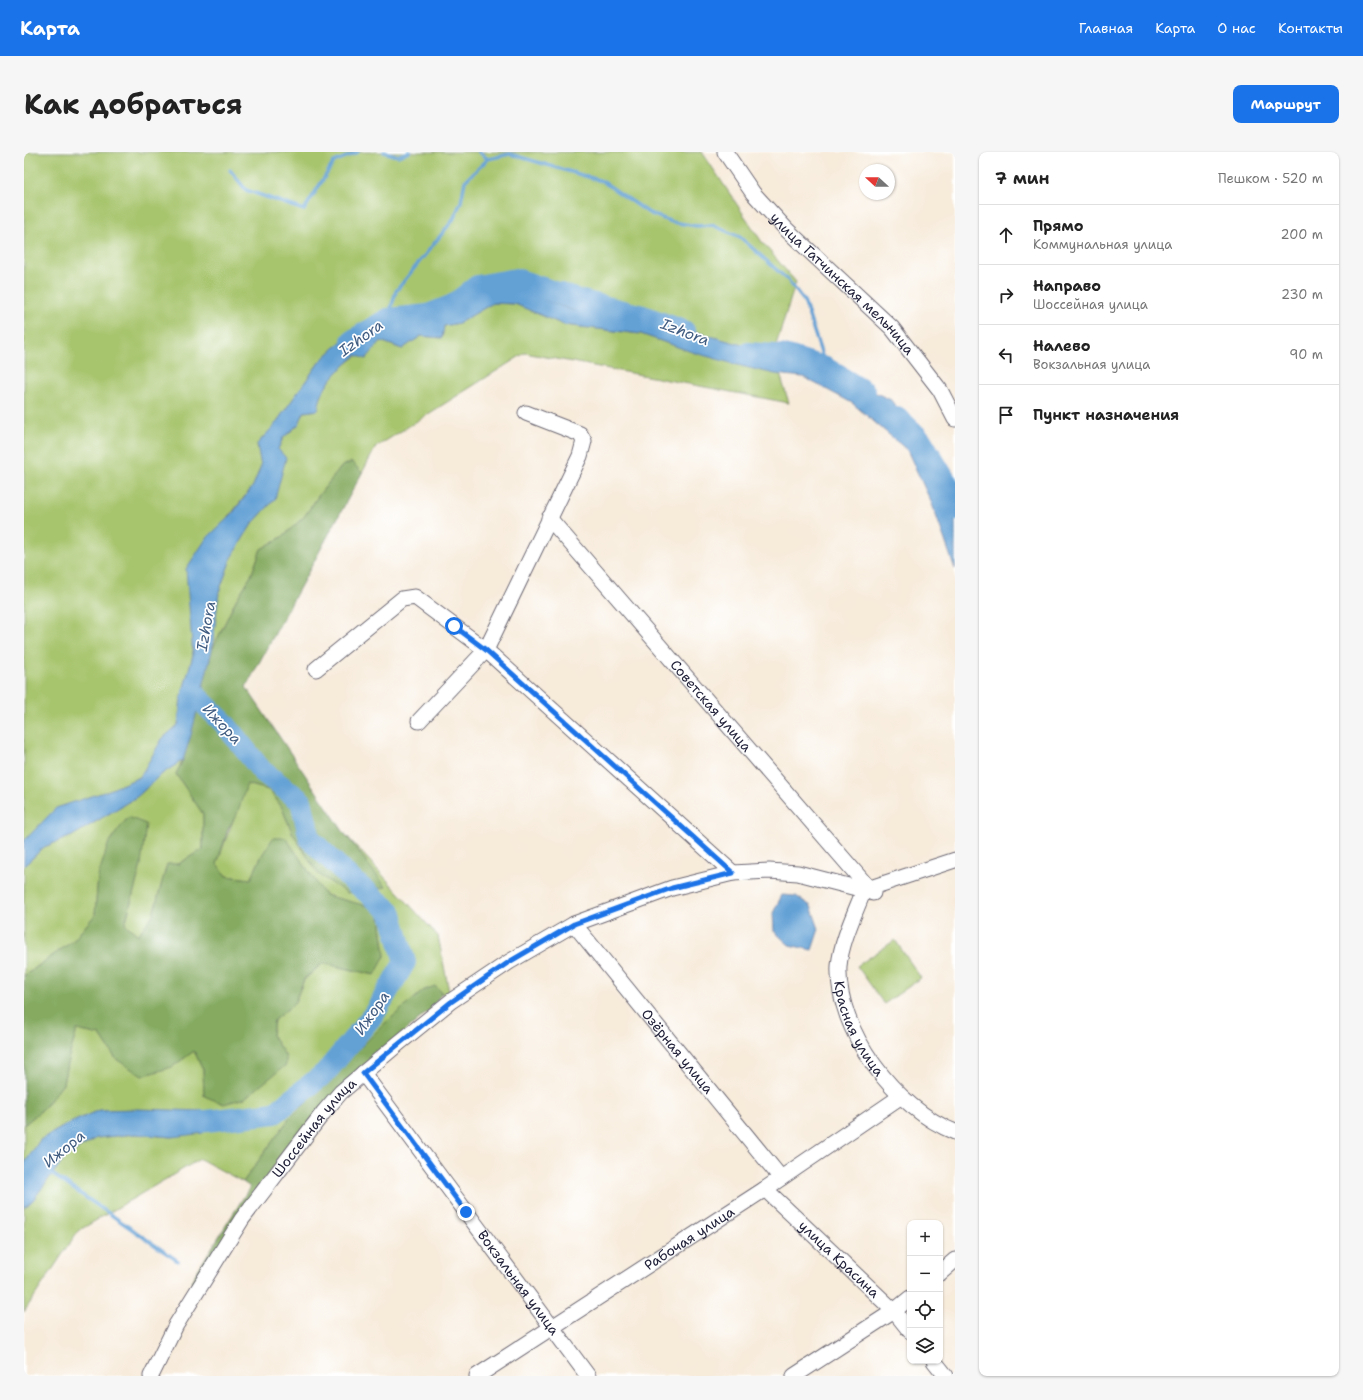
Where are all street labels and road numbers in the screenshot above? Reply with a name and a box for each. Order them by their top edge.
street label: улица Гатчинская мельница [766,209,919,359]
street label: Советская улица [666,656,756,756]
street label: Красная улица [830,980,888,1080]
street label: Озёрная улица [638,1005,718,1097]
street label: Шоссейная улица [268,1074,360,1181]
street label: Рабочая улица [641,1202,738,1274]
street label: улица Красина [795,1216,884,1302]
street label: Вокзальная улица [474,1226,564,1339]

